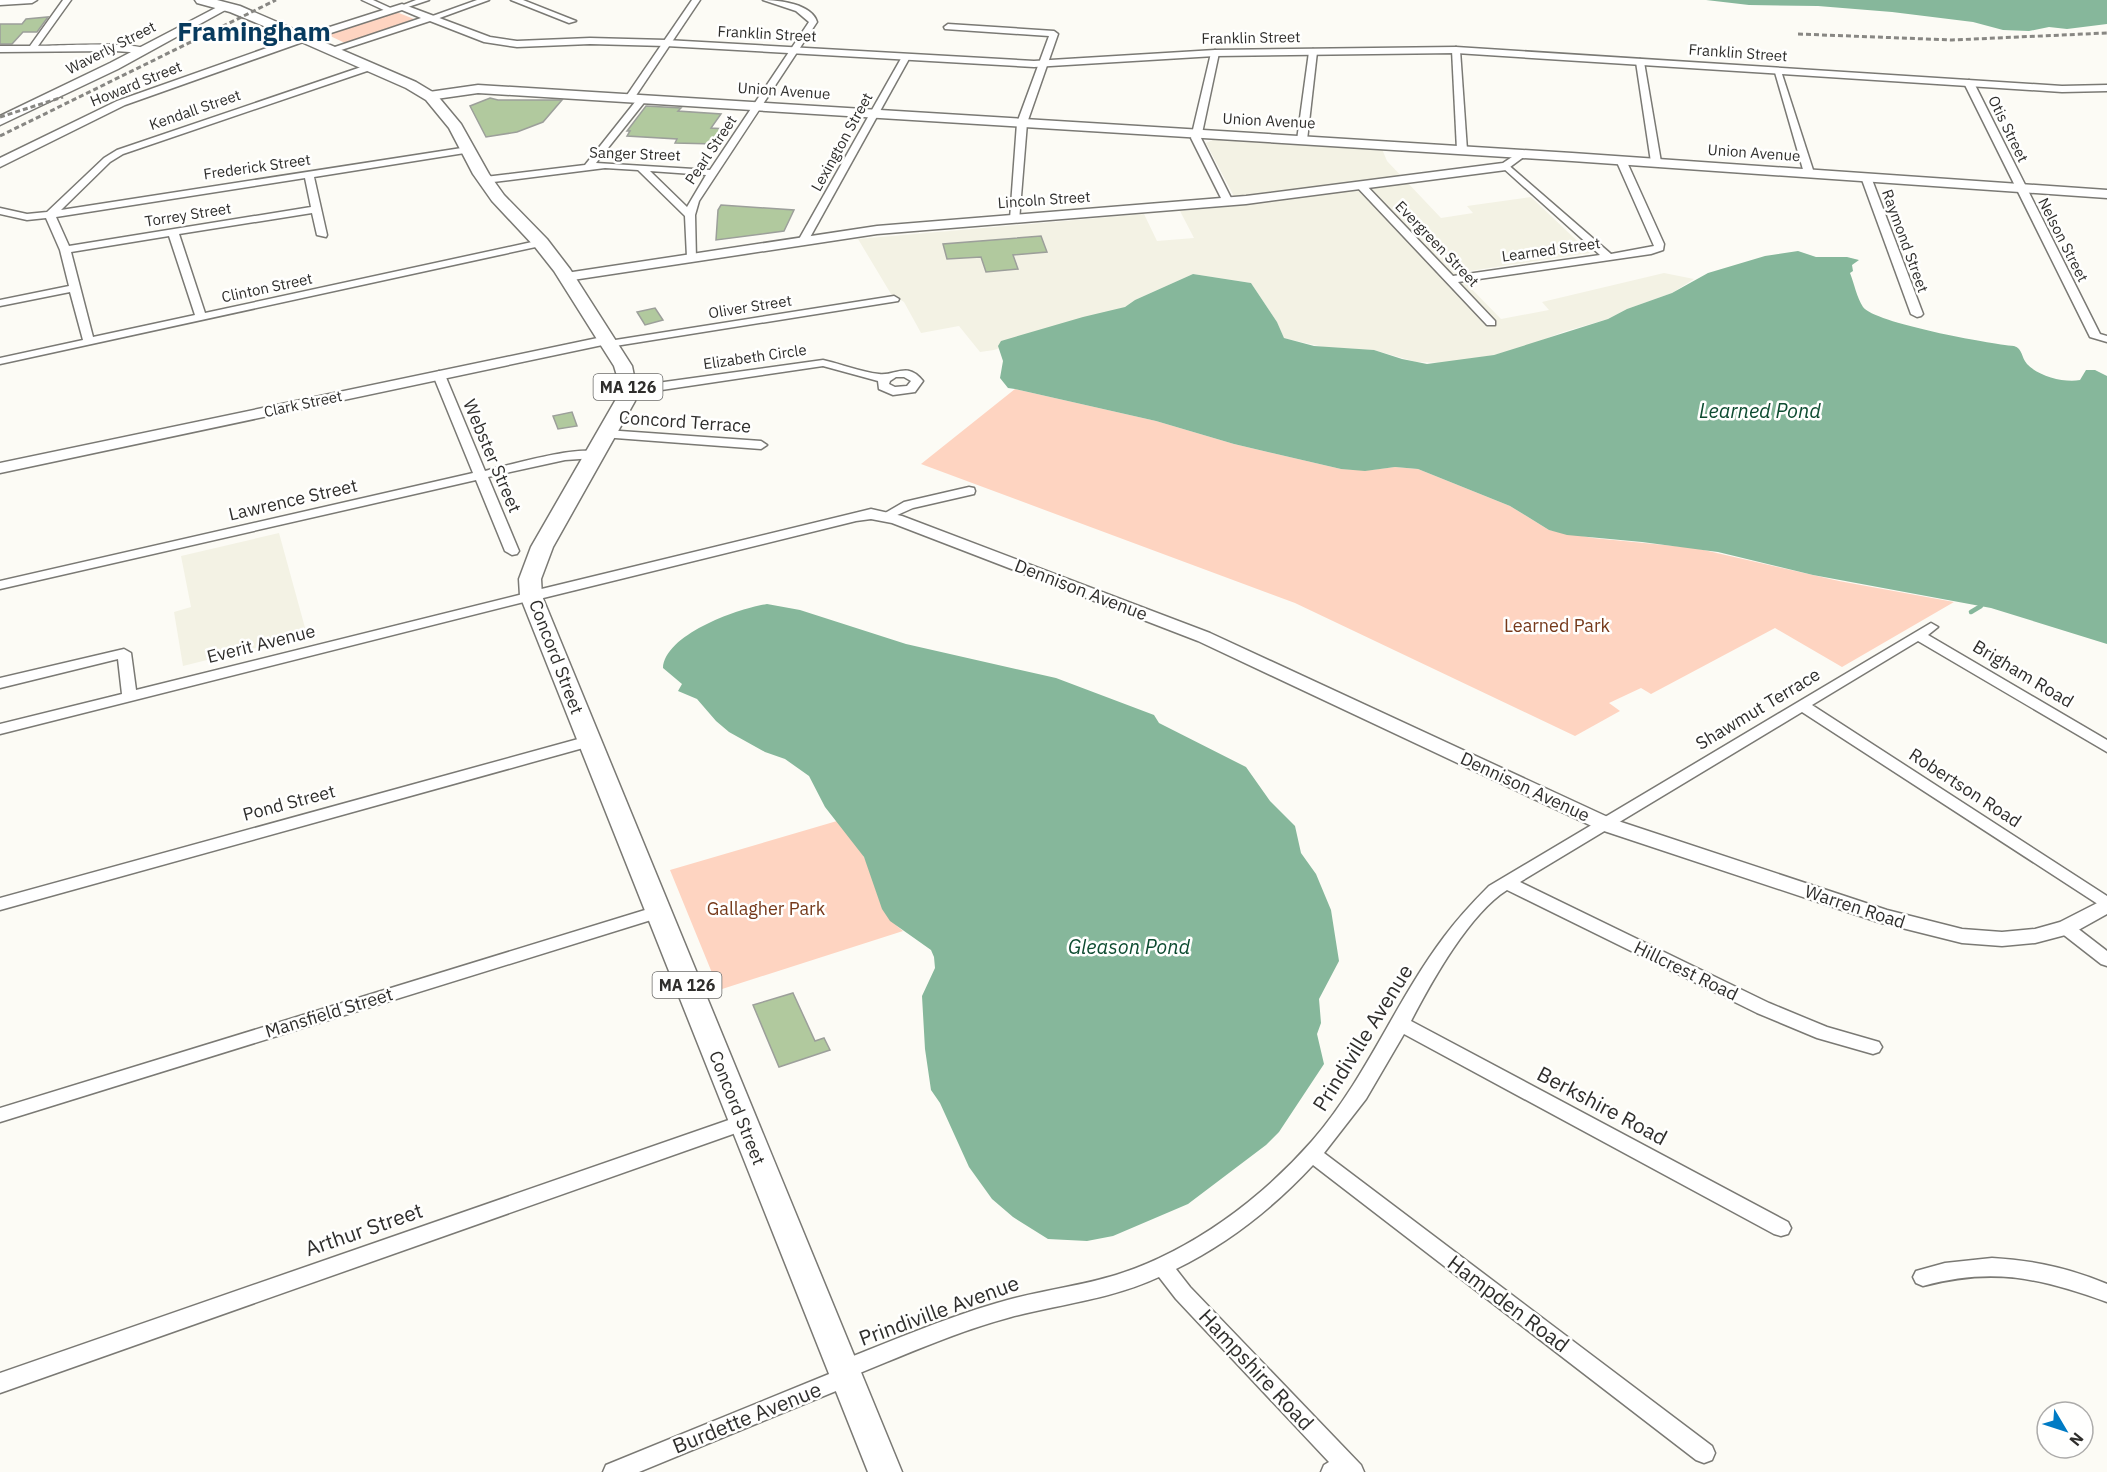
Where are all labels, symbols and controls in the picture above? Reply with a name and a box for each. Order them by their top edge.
district label: Framingham [177,14,331,48]
street label: Waverly Street [63,17,159,78]
street label: Franklin Street [717,21,817,46]
street label: Franklin Street [1201,27,1301,48]
street label: Franklin Street [1688,40,1788,65]
street label: Howard Street [87,57,184,111]
street label: Union Avenue [737,78,831,103]
street label: Kendall Street [147,85,243,134]
street label: Lexington Street [807,89,877,194]
street label: Otis Street [1984,92,2033,165]
street label: Union Avenue [1222,109,1316,132]
street label: Pearl Street [681,112,741,188]
street label: Union Avenue [1707,140,1801,165]
street label: Sanger Street [589,142,681,165]
street label: Frederick Street [202,150,312,183]
street label: Lincoln Street [997,187,1091,212]
street label: Raymond Street [1878,187,1933,295]
street label: Nelson Street [2034,195,2093,285]
street label: Evergreen Street [1391,197,1483,291]
street label: Torrey Street [143,198,233,231]
street label: Learned Street [1500,233,1601,266]
street label: Clinton Street [220,269,314,306]
street label: Oliver Street [707,291,793,322]
street label: Elizabeth Circle [702,340,808,373]
road number: MA 126 [594,374,662,400]
street label: Clark Street [262,386,344,421]
street label: Webster Street [458,396,527,516]
water label: Learned Pond [1699,397,1821,424]
street label: Concord Terrace [618,405,752,438]
street label: Lawrence Street [226,474,360,526]
street label: Dennison Avenue [1012,554,1151,625]
street label: Concord Street [524,596,589,717]
park label: Learned Park [1504,614,1611,637]
street label: Everit Avenue [204,619,318,668]
street label: Brigham Road [1969,634,2078,713]
street label: Shawmut Terrace [1691,662,1824,755]
street label: Robertson Road [1905,743,2026,832]
street label: Dennison Avenue [1457,746,1594,827]
street label: Pond Street [240,779,338,826]
street label: Warren Road [1802,879,1908,934]
park label: Gallagher Park [707,897,826,920]
water label: Gleason Pond [1068,933,1190,960]
street label: Hillcrest Road [1630,935,1742,1006]
street label: Prindiville Avenue [1306,959,1419,1116]
road number: MA 126 [652,972,722,998]
street label: Mansfield Street [262,982,395,1043]
street label: Concord Street [704,1047,771,1168]
street label: Berkshire Road [1533,1059,1672,1151]
street label: Arthur Street [301,1196,426,1262]
street label: Hampden Road [1442,1248,1575,1358]
street label: Prindiville Avenue [855,1268,1023,1352]
street label: Hampshire Road [1193,1303,1320,1436]
street label: Burdette Avenue [668,1374,825,1460]
north arrow [2035,1400,2095,1460]
text: N [2065,1429,2088,1450]

